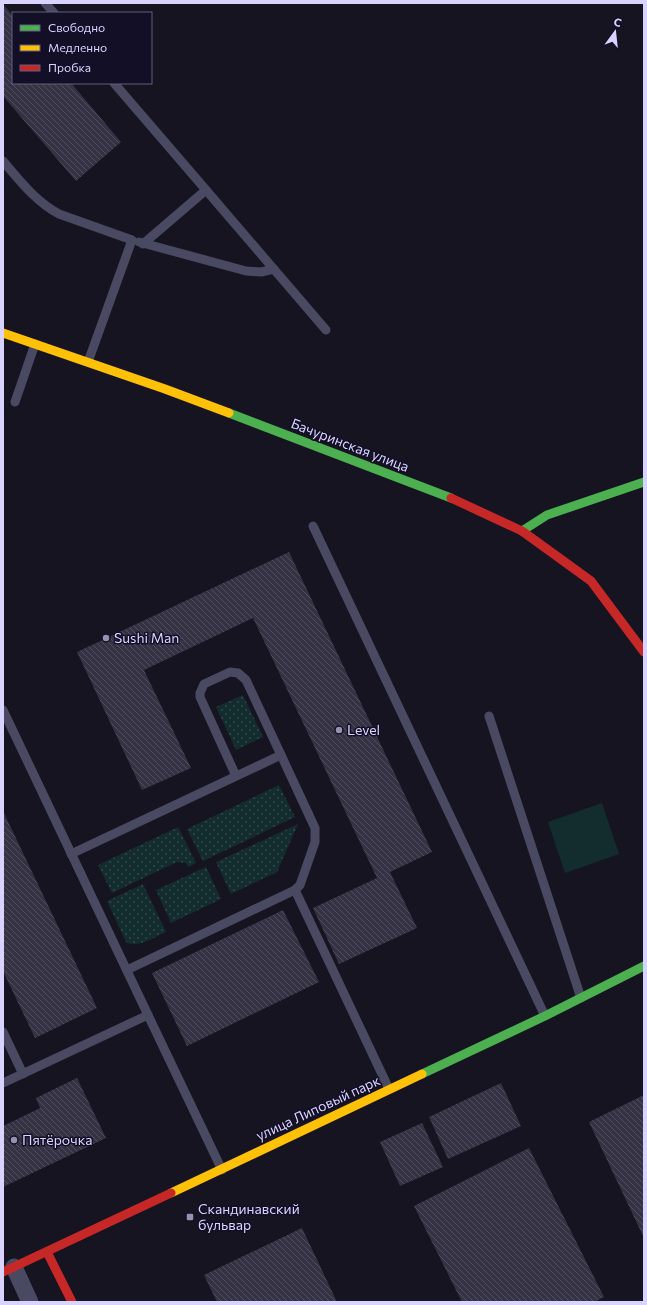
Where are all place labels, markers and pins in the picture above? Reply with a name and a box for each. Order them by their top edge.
place label: Sushi Man [114,629,179,646]
marker: Sushi Man [101,633,111,643]
place label: Level [347,721,380,738]
marker: Level [334,725,344,735]
place label: Пятёрочка [22,1131,92,1148]
marker: Пятёрочка [9,1135,19,1145]
place label: Скандинавский бульвар [198,1200,300,1233]
marker: Скандинавский бульвар [185,1212,195,1222]

